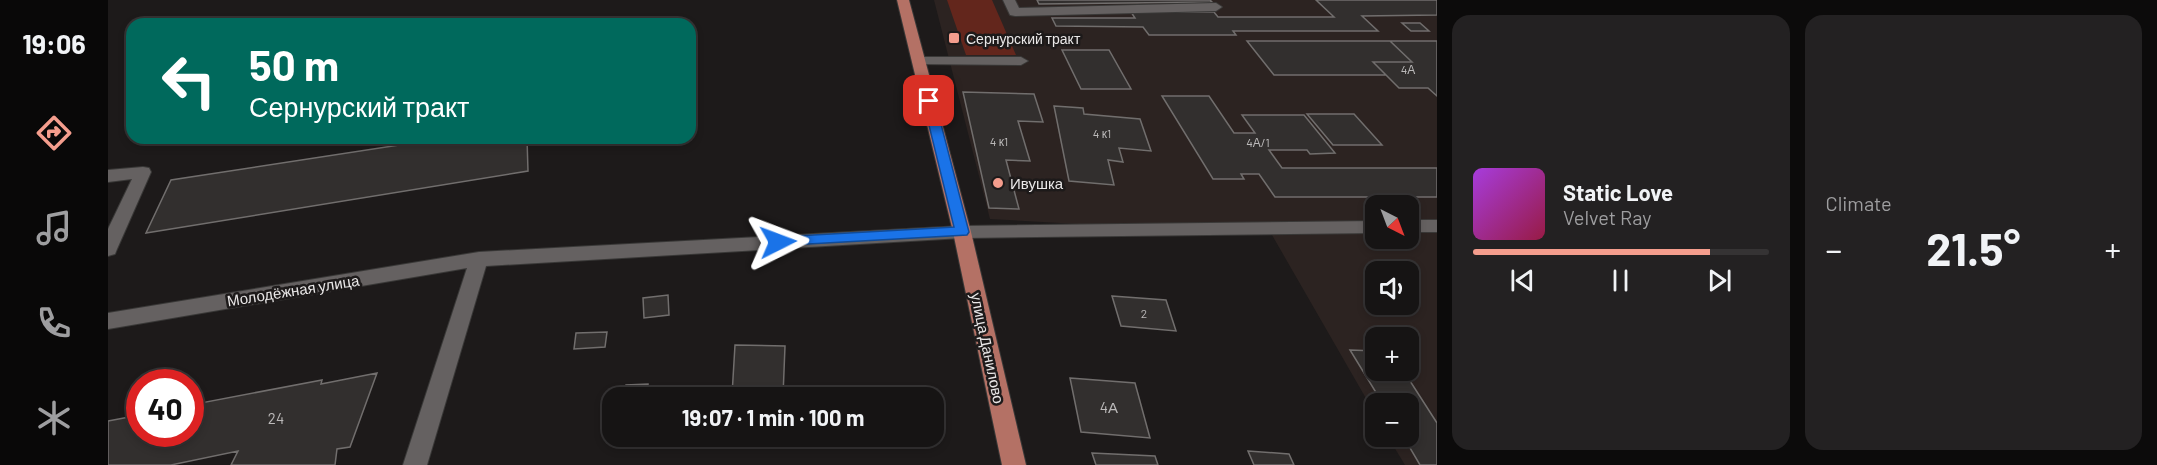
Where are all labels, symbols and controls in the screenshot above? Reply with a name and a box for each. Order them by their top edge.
text: 19:06 [22,27,86,59]
place label: Сернурский тракт [966,30,1081,47]
marker: Сернурский тракт [947,31,961,45]
text: 50 m [249,39,339,89]
icon: left [150,42,228,120]
house number: 4А [1401,62,1415,76]
pin [903,75,954,126]
icon: arrive [912,84,945,117]
text: Сернурский тракт [249,90,469,122]
icon: directions [33,112,75,154]
house number: 4 к1 [1093,126,1111,140]
house number: 4 к1 [990,134,1008,148]
house number: 4А/1 [1246,135,1270,149]
place label: Ивушка [1010,174,1064,192]
marker: Ивушка [991,176,1005,190]
text: Static Love [1563,179,1673,205]
text: Climate [1826,191,1892,215]
north arrow [1365,195,1419,249]
map controls [1365,195,1419,447]
text: Velvet Ray [1563,205,1652,229]
icon: music [33,207,75,249]
position arrow [746,210,810,274]
text: 21.5° [1926,221,2020,275]
text: − [1826,229,1842,269]
text: + [2105,229,2121,269]
button: sound [1365,261,1419,315]
icon: previous [1506,264,1539,297]
icon: pause [1604,264,1637,297]
icon: next [1703,264,1736,297]
street label: Молодёжная улица [226,271,361,309]
street label: улица Данилово [967,291,1009,405]
icon: phone [33,302,75,344]
house number: 2 [1141,306,1147,320]
button: + [1365,327,1419,381]
speed limit sign: 40 [126,369,204,447]
button: − [1365,393,1419,447]
icon: climate [33,397,75,439]
house number: 4А [1100,398,1118,416]
text: 19:07 · 1 min · 100 m [682,404,864,430]
house number: 24 [268,409,284,427]

